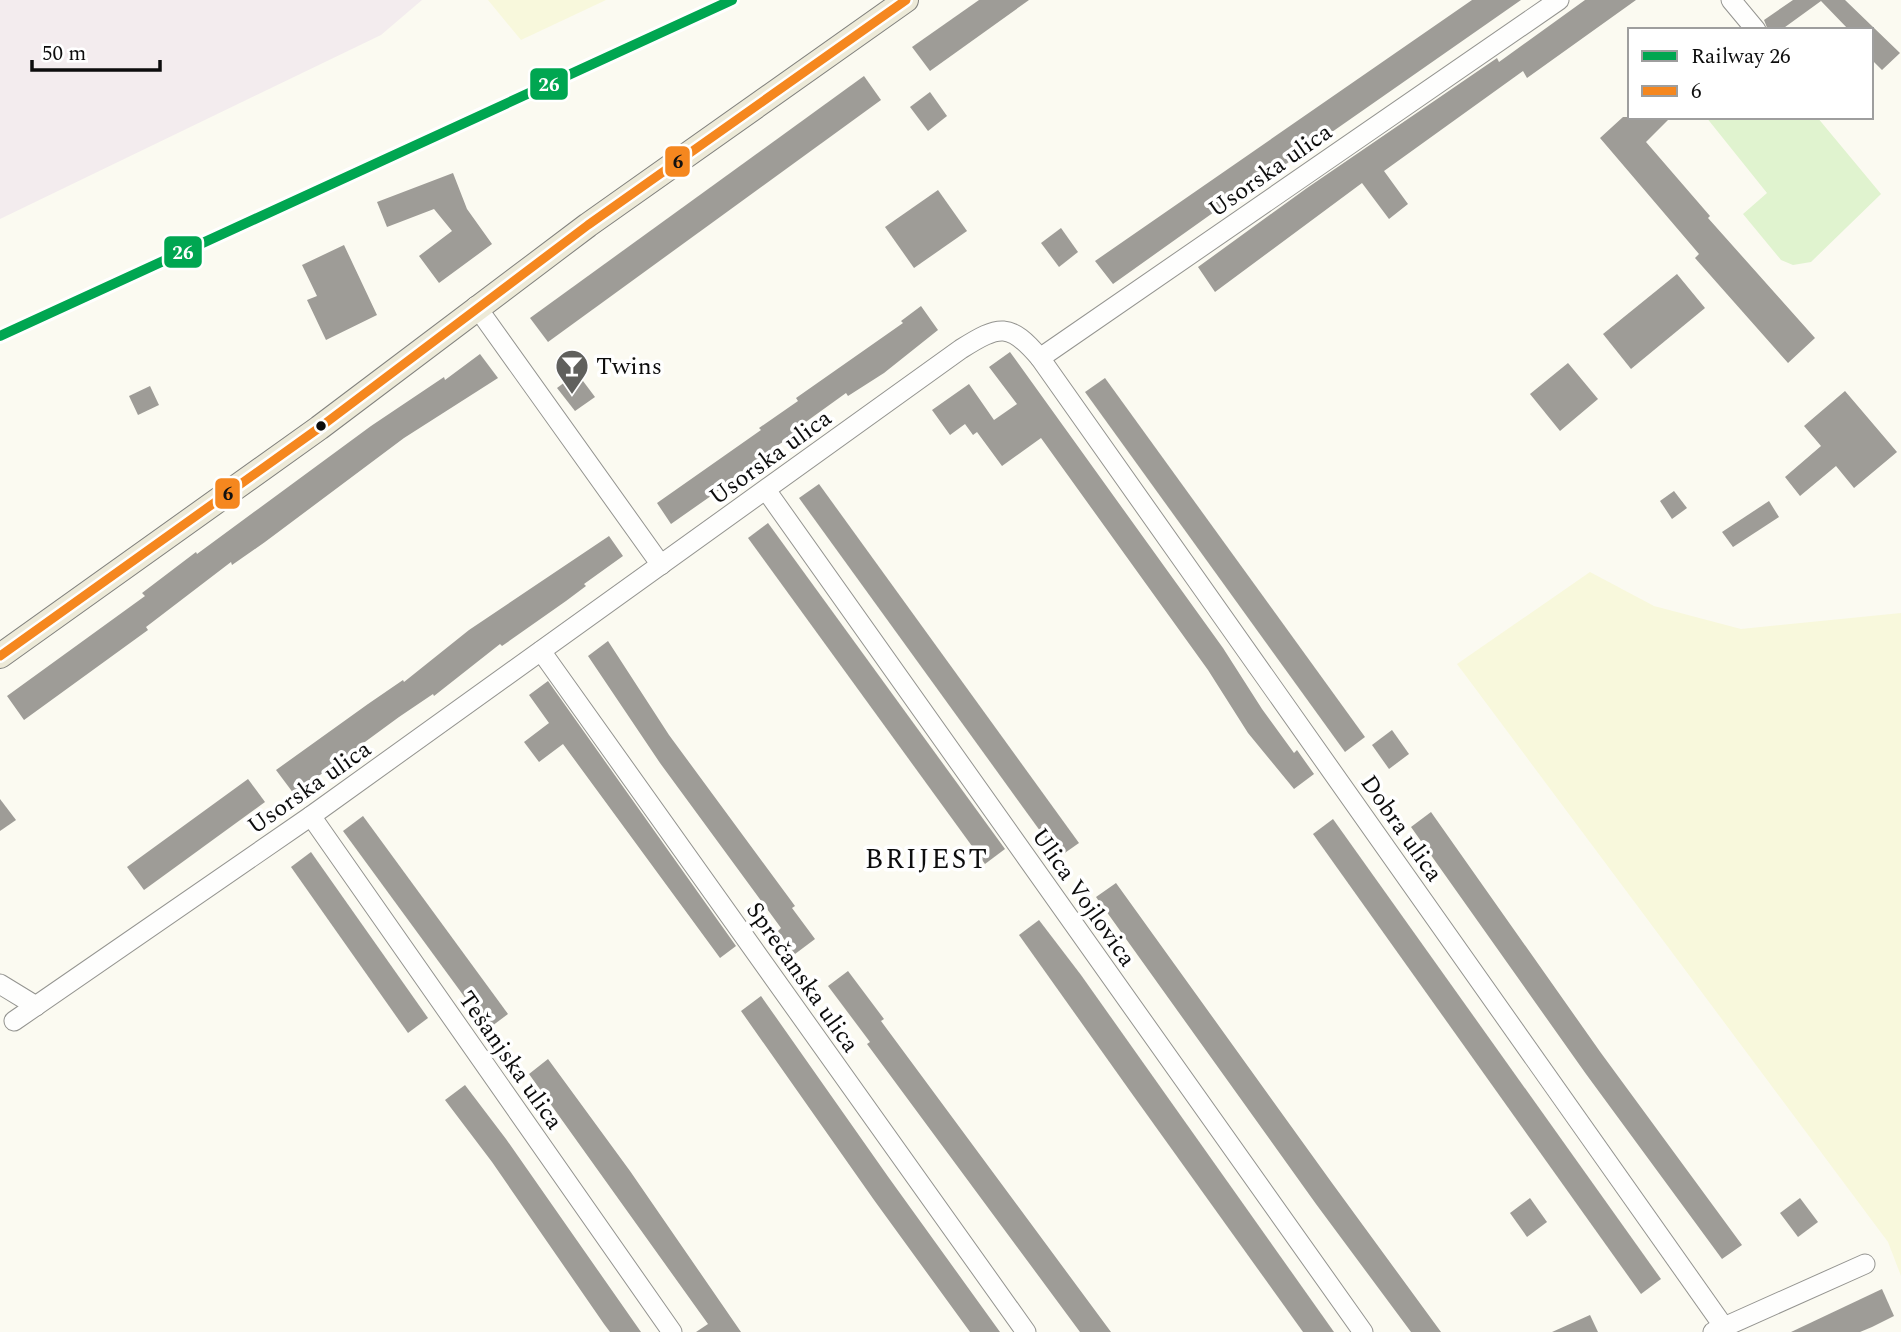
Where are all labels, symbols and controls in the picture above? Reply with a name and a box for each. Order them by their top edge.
scale bar [32,28,159,72]
legend [1628,28,1873,119]
text: 50 m [42,38,86,70]
text: Railway 26 [1691,41,1790,73]
line badge: 26 [529,67,569,101]
text: 26 [538,71,560,100]
text: 6 [1691,76,1702,108]
street label: Usorska ulica [1201,115,1340,227]
line badge: 6 [664,145,691,178]
text: 6 [673,148,684,177]
line badge: 26 [163,235,203,269]
text: 26 [172,239,194,268]
bar icon: Twins [553,347,591,396]
place label: Twins [596,349,662,385]
street label: Usorska ulica [702,401,840,515]
unlabelled marker [314,419,328,433]
line badge: 6 [214,477,241,510]
text: 6 [223,480,234,509]
street label: Usorska ulica [240,732,379,844]
street label: Dobra ulica [1351,768,1452,890]
street label: Ulica Vojlovica [1022,821,1145,975]
district label: BRIJEST [865,838,989,881]
street label: Sprečanska ulica [737,895,868,1061]
street label: Tešanjska ulica [449,984,572,1138]

